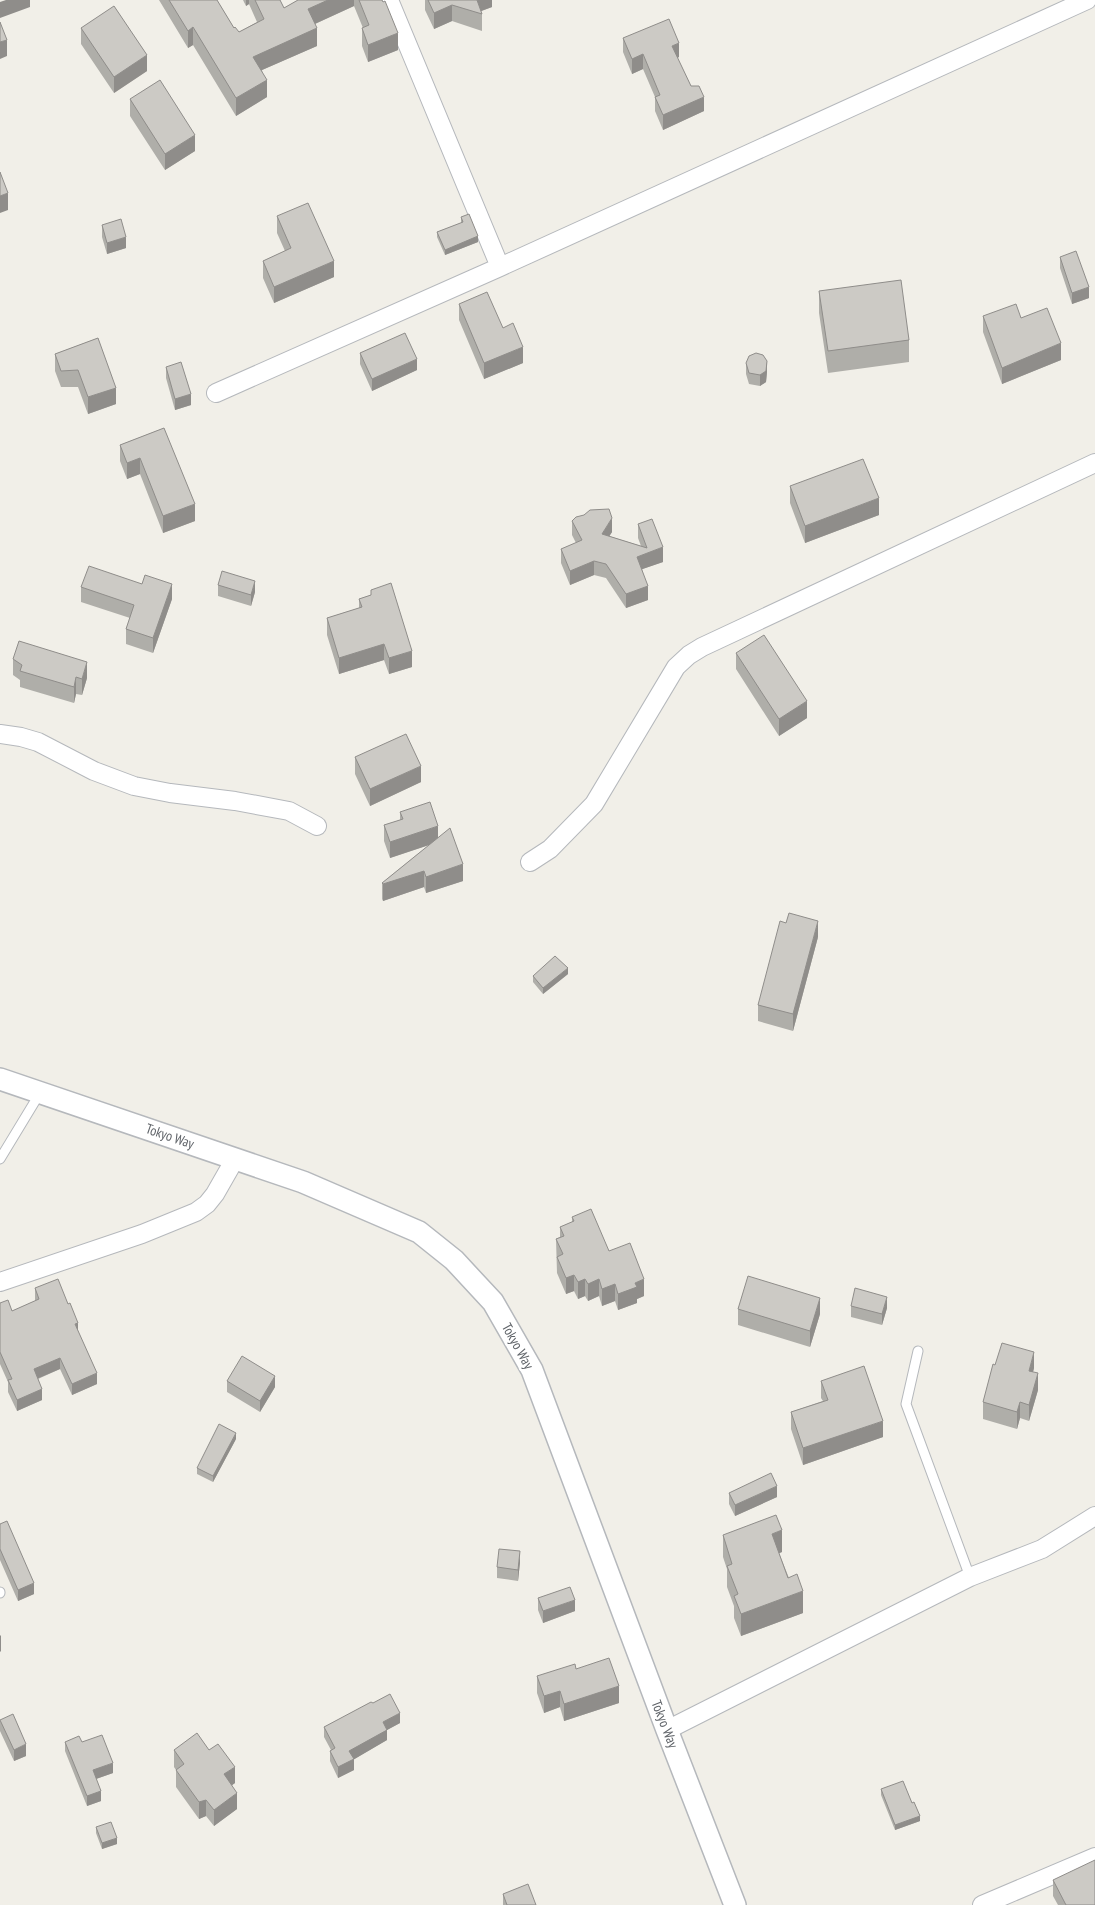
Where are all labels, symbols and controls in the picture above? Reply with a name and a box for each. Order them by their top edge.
street label: Tokyo Way [143,1119,197,1153]
street label: Tokyo Way [498,1320,538,1373]
street label: Tokyo Way [648,1697,683,1751]

